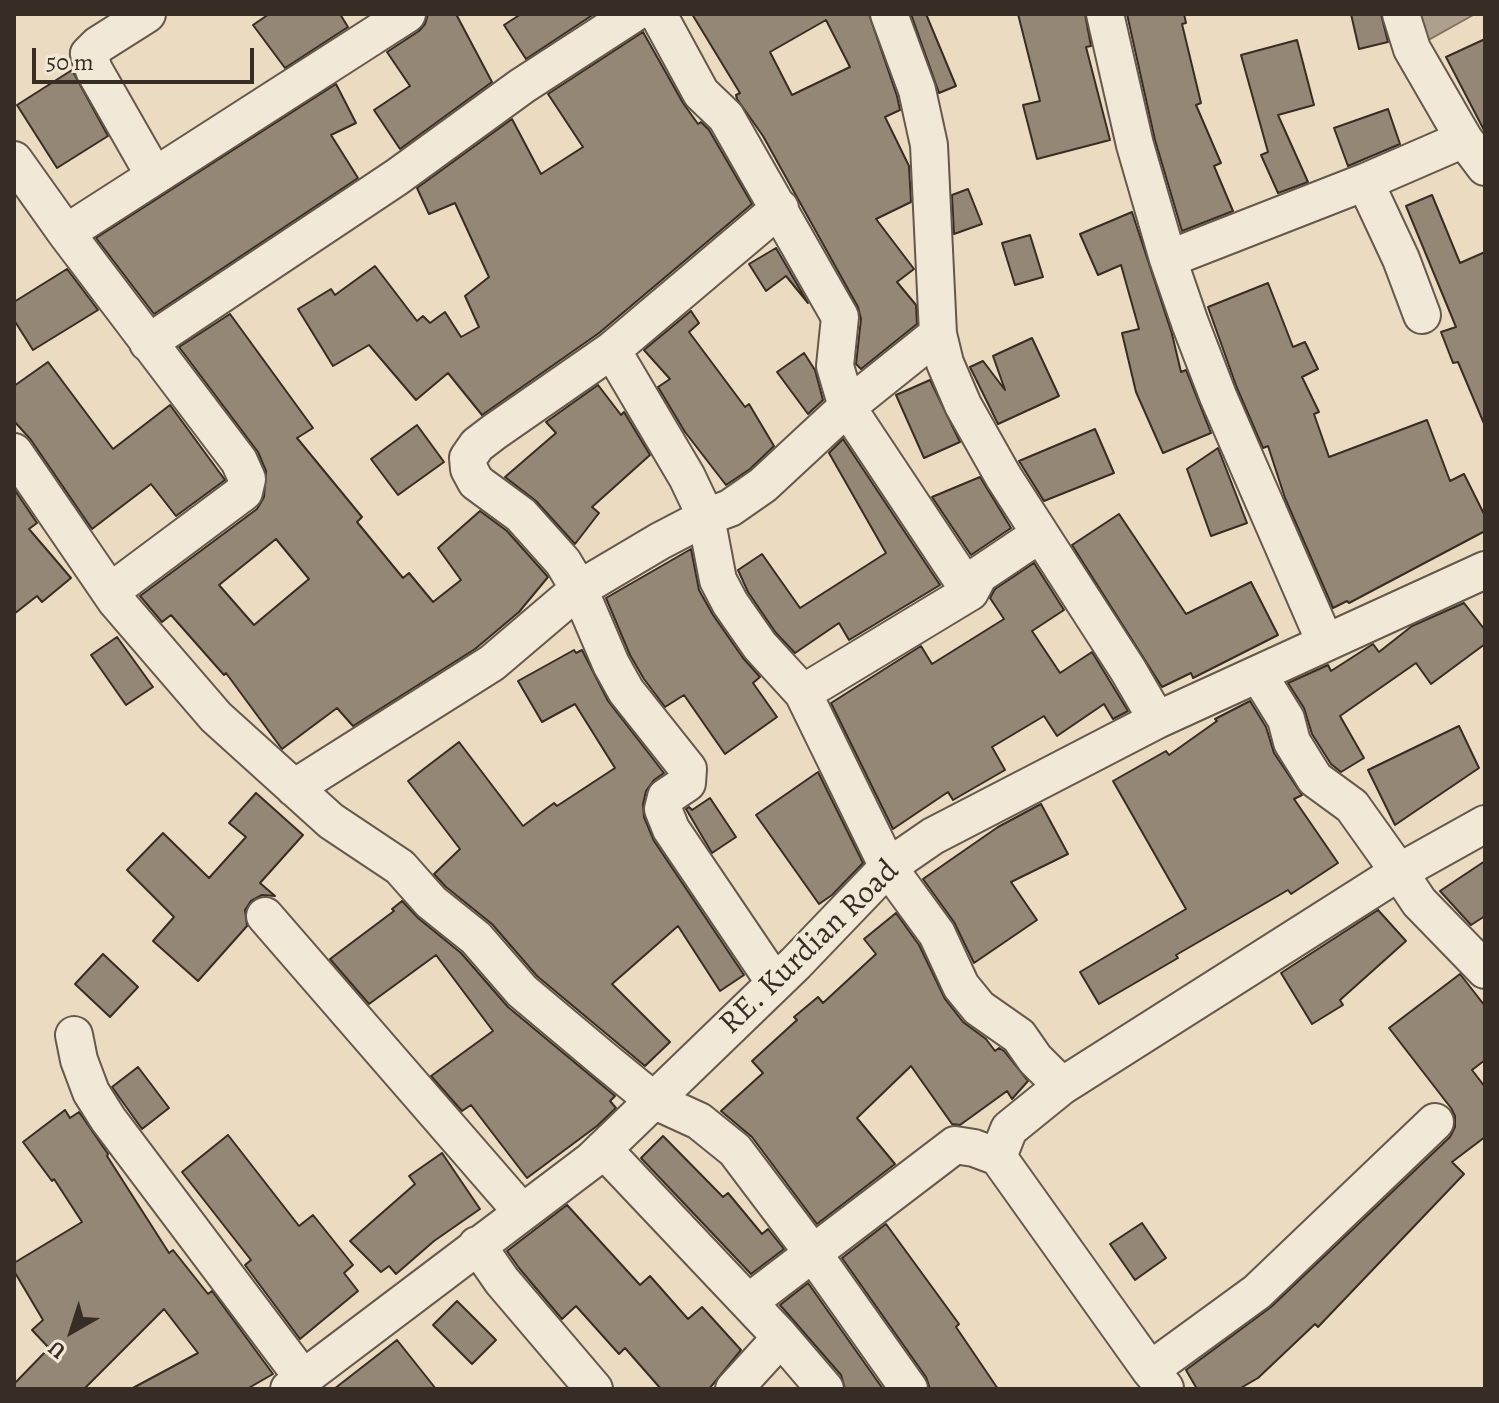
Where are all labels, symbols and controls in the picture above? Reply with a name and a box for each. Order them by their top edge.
scale bar [36,32,258,82]
text: 50 m [46,46,94,78]
street label: RE. Kurdian Road [712,853,908,1043]
north arrow [32,1291,112,1371]
text: U [42,1333,72,1366]

